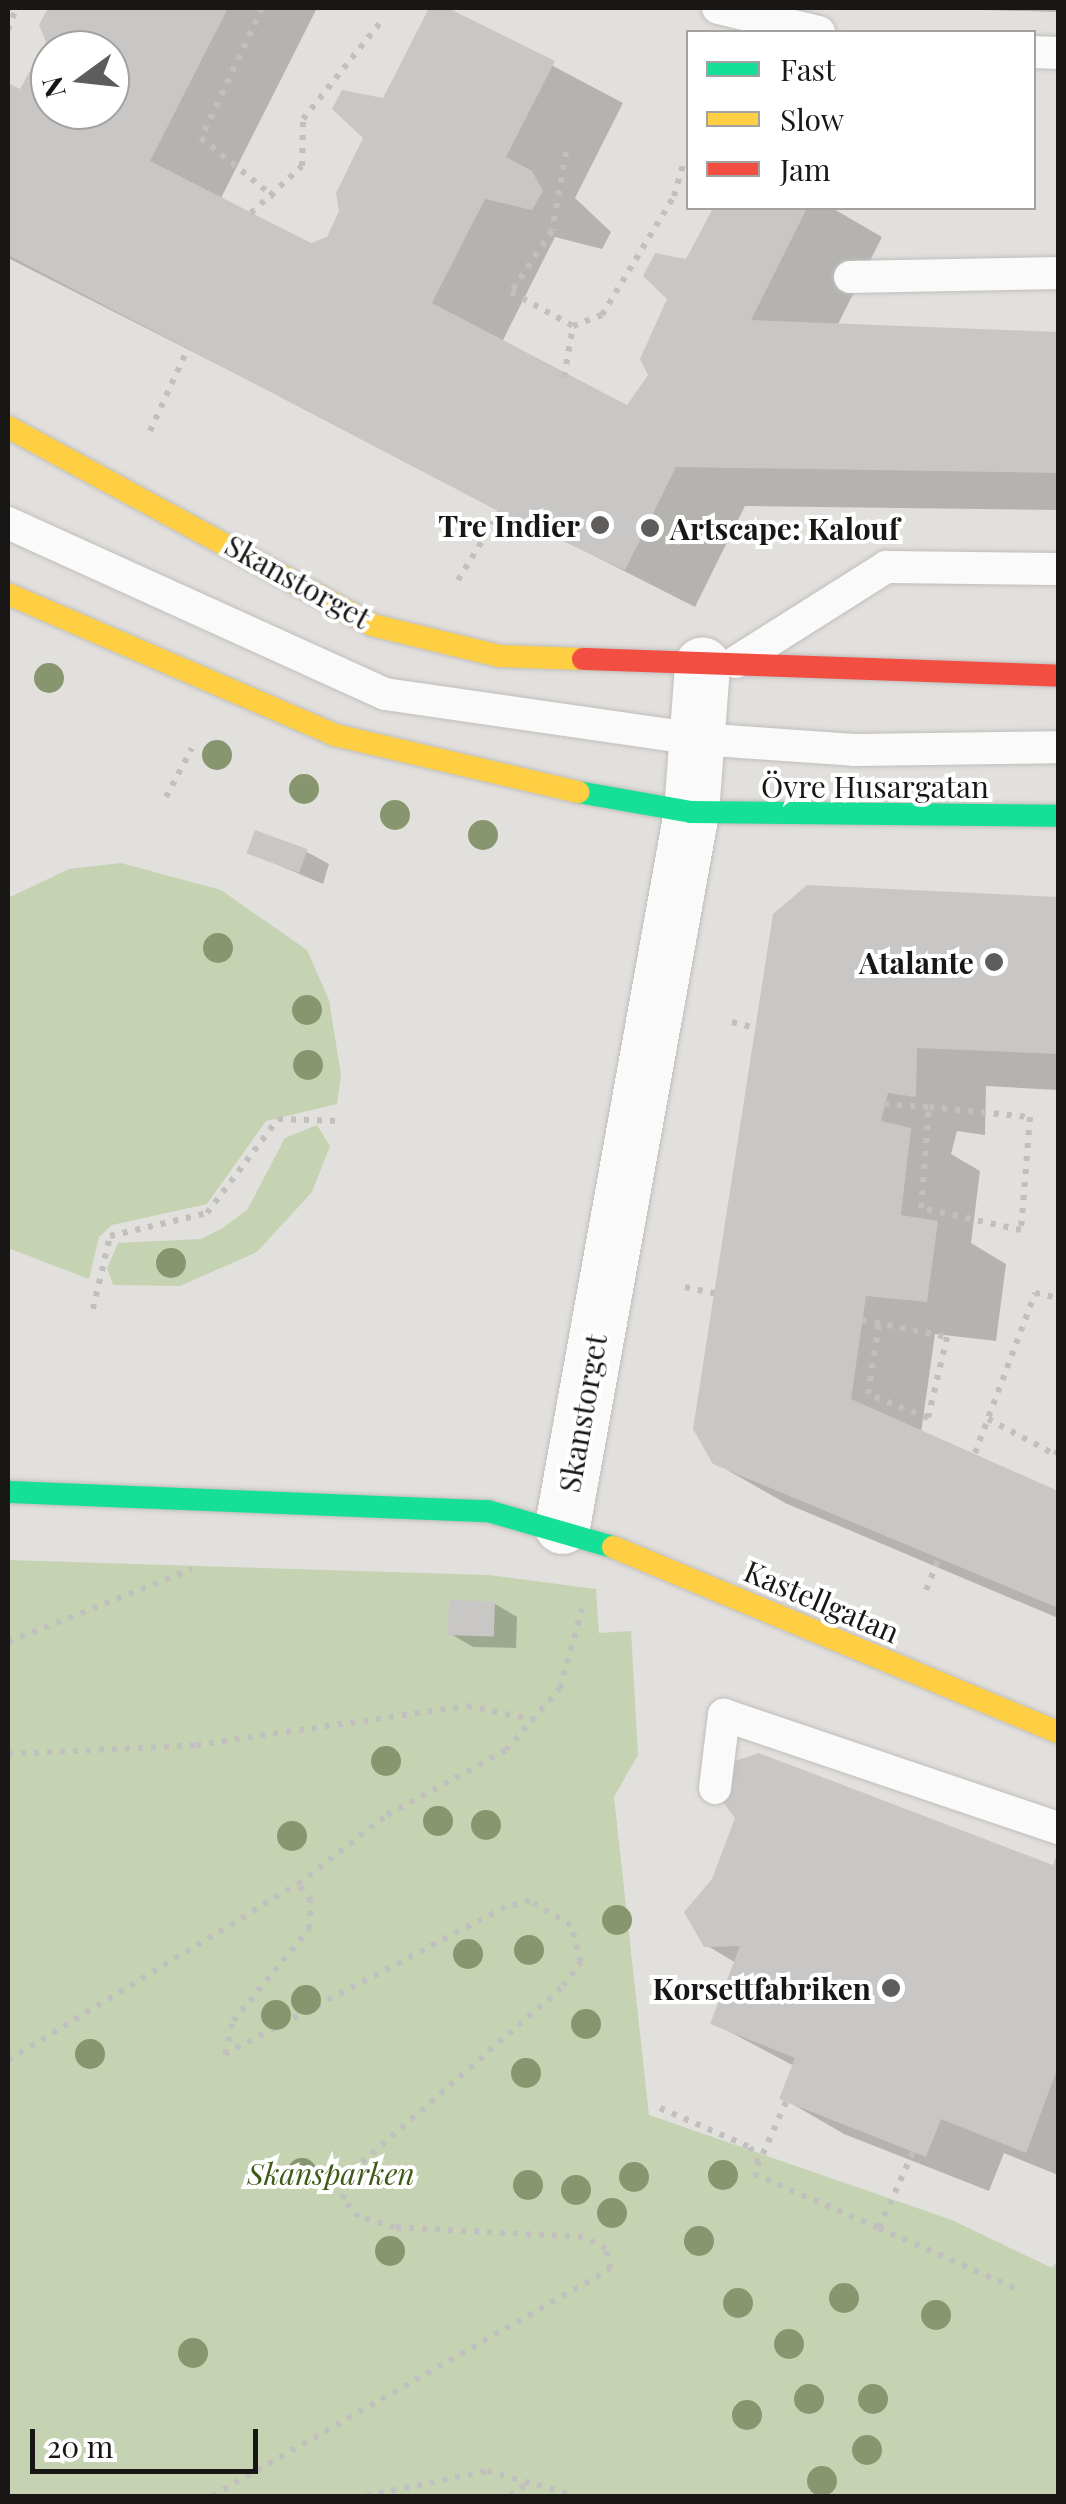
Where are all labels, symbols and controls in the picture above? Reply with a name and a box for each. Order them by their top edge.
north arrow [30,30,130,130]
legend [686,30,1036,210]
text: Fast [780,49,836,89]
text: N [32,73,73,102]
text: Slow [780,99,844,139]
text: Jam [780,149,831,189]
place label: Tre Indier [438,507,580,543]
place label: Artscape: Kalouf [670,510,899,546]
marker: Tre Indier [589,514,611,536]
marker: Artscape: Kalouf [639,517,661,539]
street label: Skanstorget [219,526,377,636]
street label: Övre Husargatan [761,768,989,804]
place label: Atalante [859,944,974,980]
marker: Atalante [983,951,1005,973]
street label: Skanstorget [550,1331,614,1495]
street label: Kastellgatan [739,1552,905,1650]
place label: Korsettfabriken [652,1970,871,2006]
marker: Korsettfabriken [880,1977,902,1999]
park label: Skansparken [247,2155,415,2191]
scale bar [35,2409,262,2471]
text: 20 m [47,2426,113,2466]

